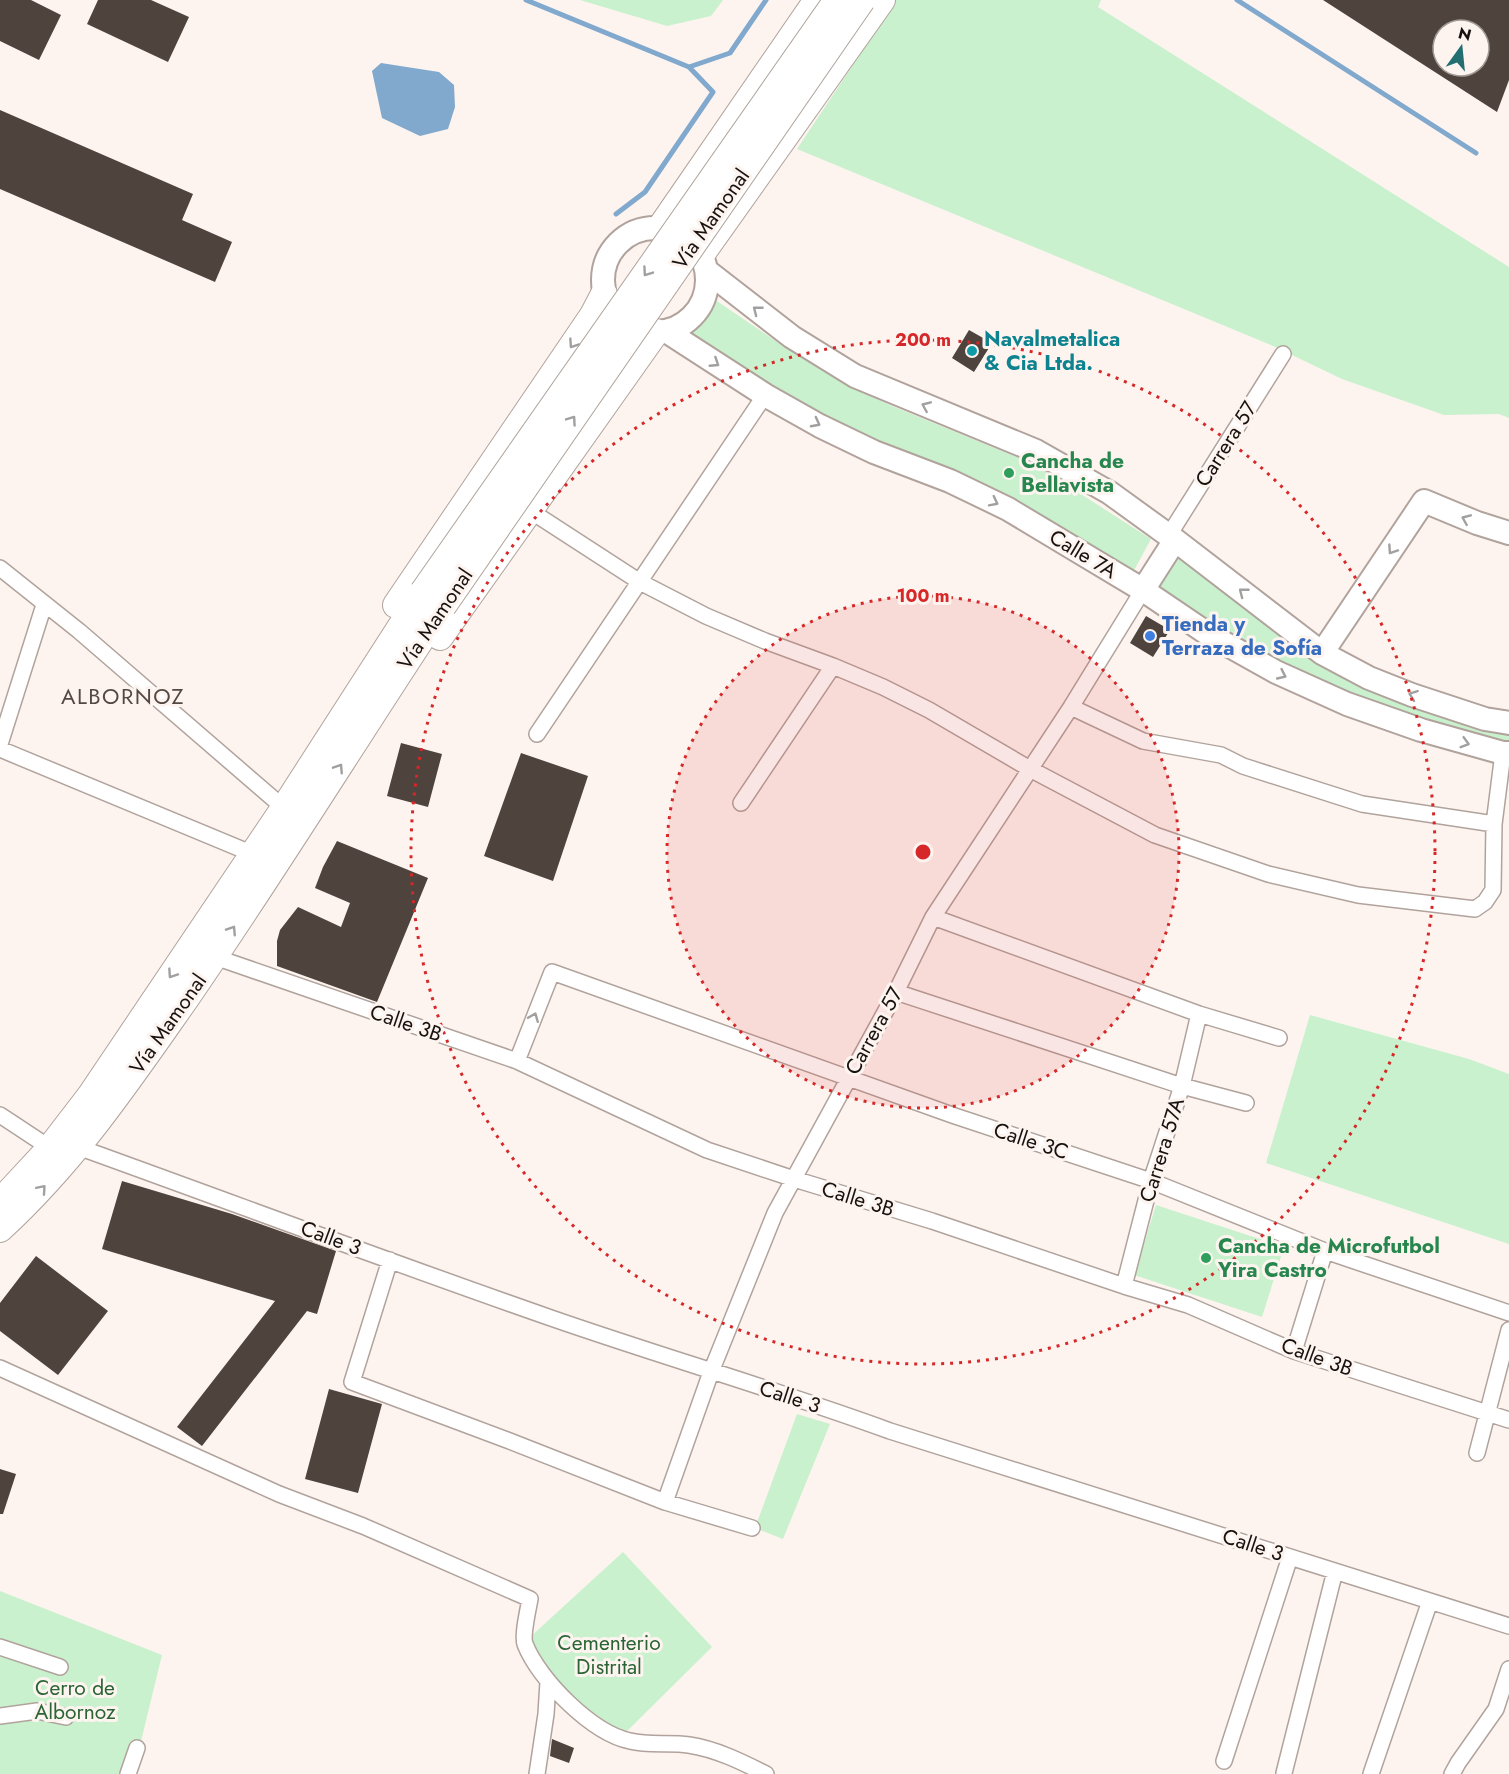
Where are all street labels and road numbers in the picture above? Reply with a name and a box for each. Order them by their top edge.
street label: Vía Mamonal [665,163,757,275]
street label: Carrera 57 [1188,395,1264,493]
street label: Calle 7A [1044,522,1123,586]
street label: Vía Mamonal [390,562,480,676]
street label: Vía Mamonal [122,968,214,1080]
street label: Carrera 57 [838,982,910,1080]
street label: Calle 3B [366,997,446,1049]
street label: Carrera 57A [1132,1094,1192,1206]
street label: Calle 3C [990,1115,1072,1167]
street label: Calle 3B [818,1174,898,1224]
street label: Calle 3 [296,1213,366,1263]
street label: Calle 3B [1277,1330,1357,1384]
street label: Calle 3 [756,1373,824,1421]
street label: Calle 3 [1219,1521,1287,1569]

